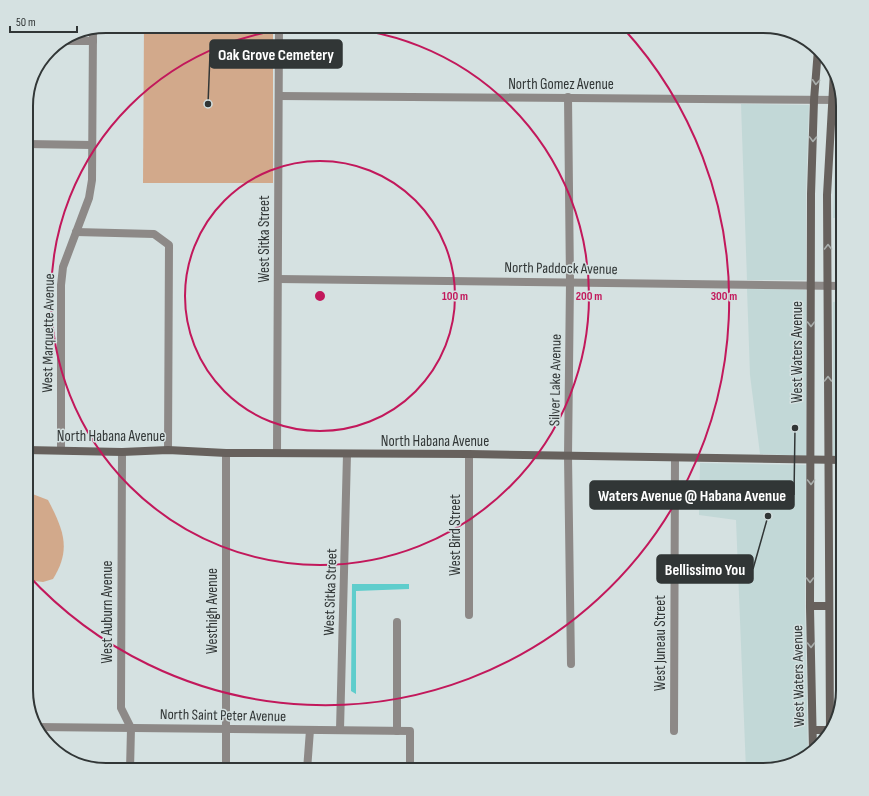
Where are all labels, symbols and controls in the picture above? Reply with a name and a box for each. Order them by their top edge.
scale bar [10,8,77,34]
text: 50 m [16,15,36,30]
callout: Oak Grove Cemetery [210,40,342,68]
text: Oak Grove Cemetery [218,46,334,65]
street label: North Gomez Avenue [508,75,614,94]
one-way arrow [811,79,820,85]
one-way arrow [809,136,817,142]
street label: West Sitka Street [255,195,274,283]
one-way arrow [824,244,832,250]
street label: North Paddock Avenue [504,258,618,279]
street label: West Marquette Avenue [38,273,59,393]
centre of rings [313,289,327,303]
text: 100 m [442,289,468,304]
text: 200 m [576,289,602,304]
text: 300 m [711,289,737,304]
street label: West Waters Avenue [788,301,807,403]
one-way arrow [807,321,815,327]
street label: Silver Lake Avenue [545,334,566,426]
one-way arrow [824,376,832,382]
street label: North Habana Avenue [57,427,165,446]
street label: North Habana Avenue [381,432,489,451]
one-way arrow [807,479,815,485]
callout: Waters Avenue @ Habana Avenue [590,481,794,509]
text: Waters Avenue @ Habana Avenue [598,487,786,506]
street label: West Bird Street [446,494,465,576]
street label: West Sitka Street [319,548,342,636]
callout: Bellissimo You [657,555,753,583]
street label: West Auburn Avenue [98,561,117,663]
text: Bellissimo You [665,561,745,580]
street label: Westhigh Avenue [203,568,222,654]
one-way arrow [806,577,814,583]
street label: West Juneau Street [651,595,670,691]
street label: West Waters Avenue [788,625,809,727]
one-way arrow [807,642,815,648]
street label: North Saint Peter Avenue [160,705,286,726]

